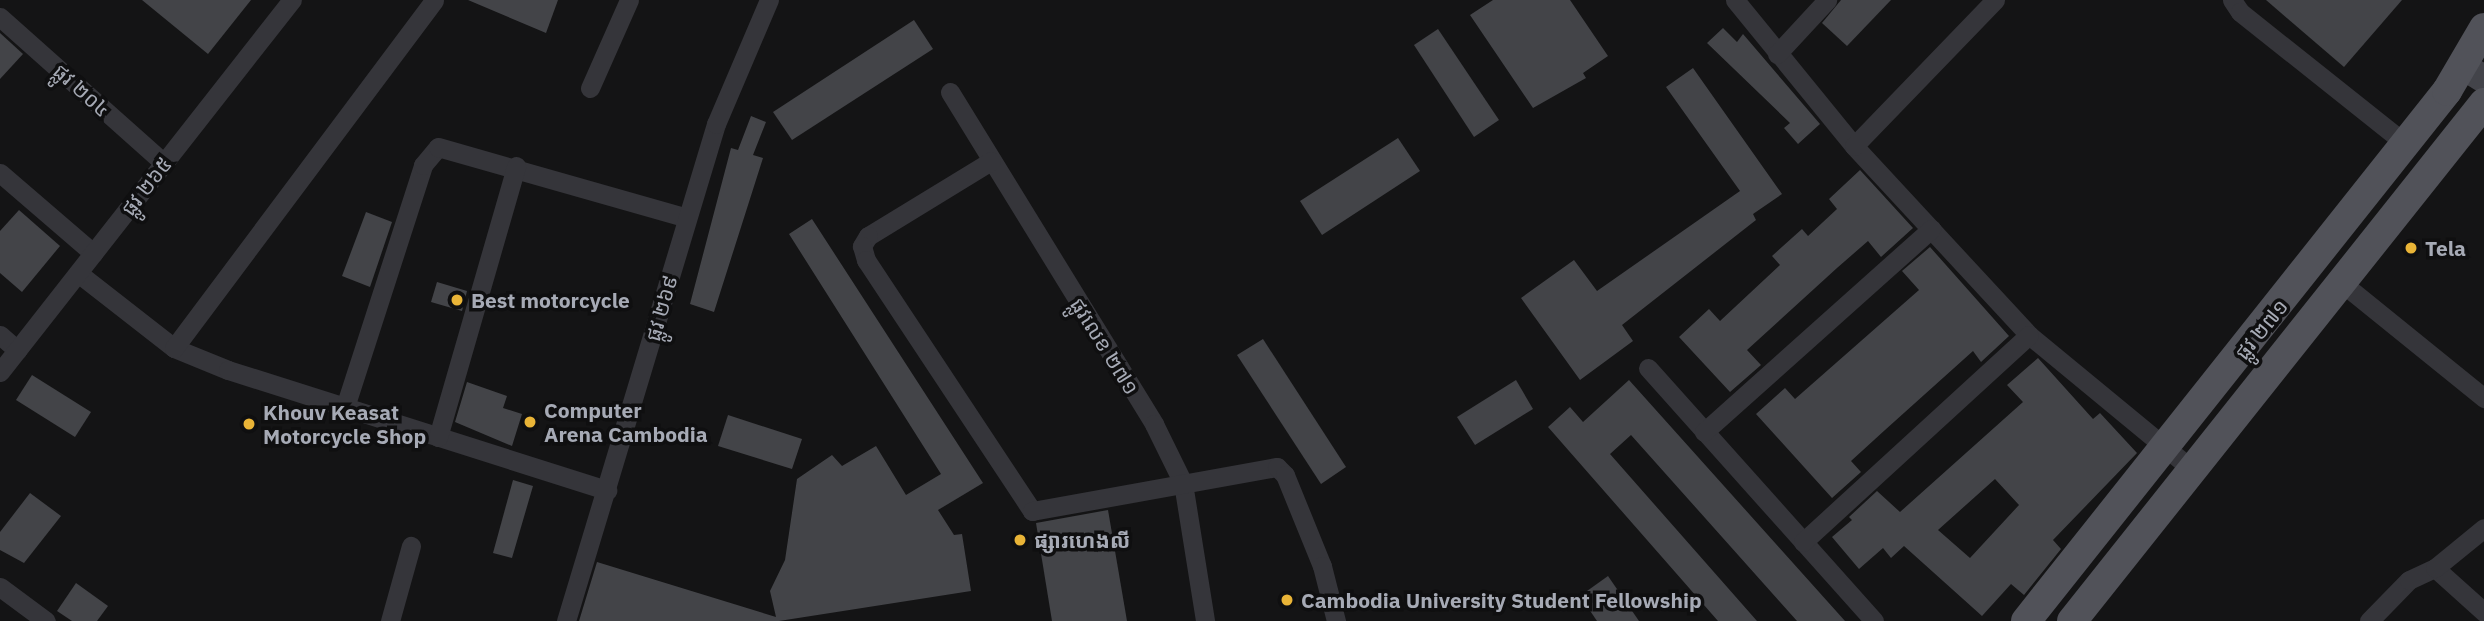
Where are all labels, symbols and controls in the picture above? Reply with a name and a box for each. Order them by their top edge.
street label: ផ្លូវ ២០៤ [48,58,116,122]
street label: ផ្លូវ ២៦៥ [115,152,177,220]
place label: Tela [2425,235,2466,261]
marker: Tela [2403,240,2419,256]
street label: ផ្លូវ ២៦៩ [640,272,682,344]
place label: Best motorcycle [471,287,630,313]
marker: Best motorcycle [449,292,465,308]
street label: ផ្លូវលេខ ២៧១ [1065,293,1145,399]
street label: ផ្លូវ ២៧១ [2229,294,2293,364]
place label: Computer Arena Cambodia [544,397,708,447]
place label: Khouv Keasat Motorcycle Shop [263,399,426,449]
marker: Computer Arena Cambodia [522,414,538,430]
marker: Khouv Keasat Motorcycle Shop [241,416,257,432]
place label: ផ្សារហេងលី [1034,527,1130,553]
marker: ផ្សារហេងលី [1012,532,1028,548]
place label: Cambodia University Student Fellowship [1301,587,1702,613]
marker: Cambodia University Student Fellowship [1279,592,1295,608]

